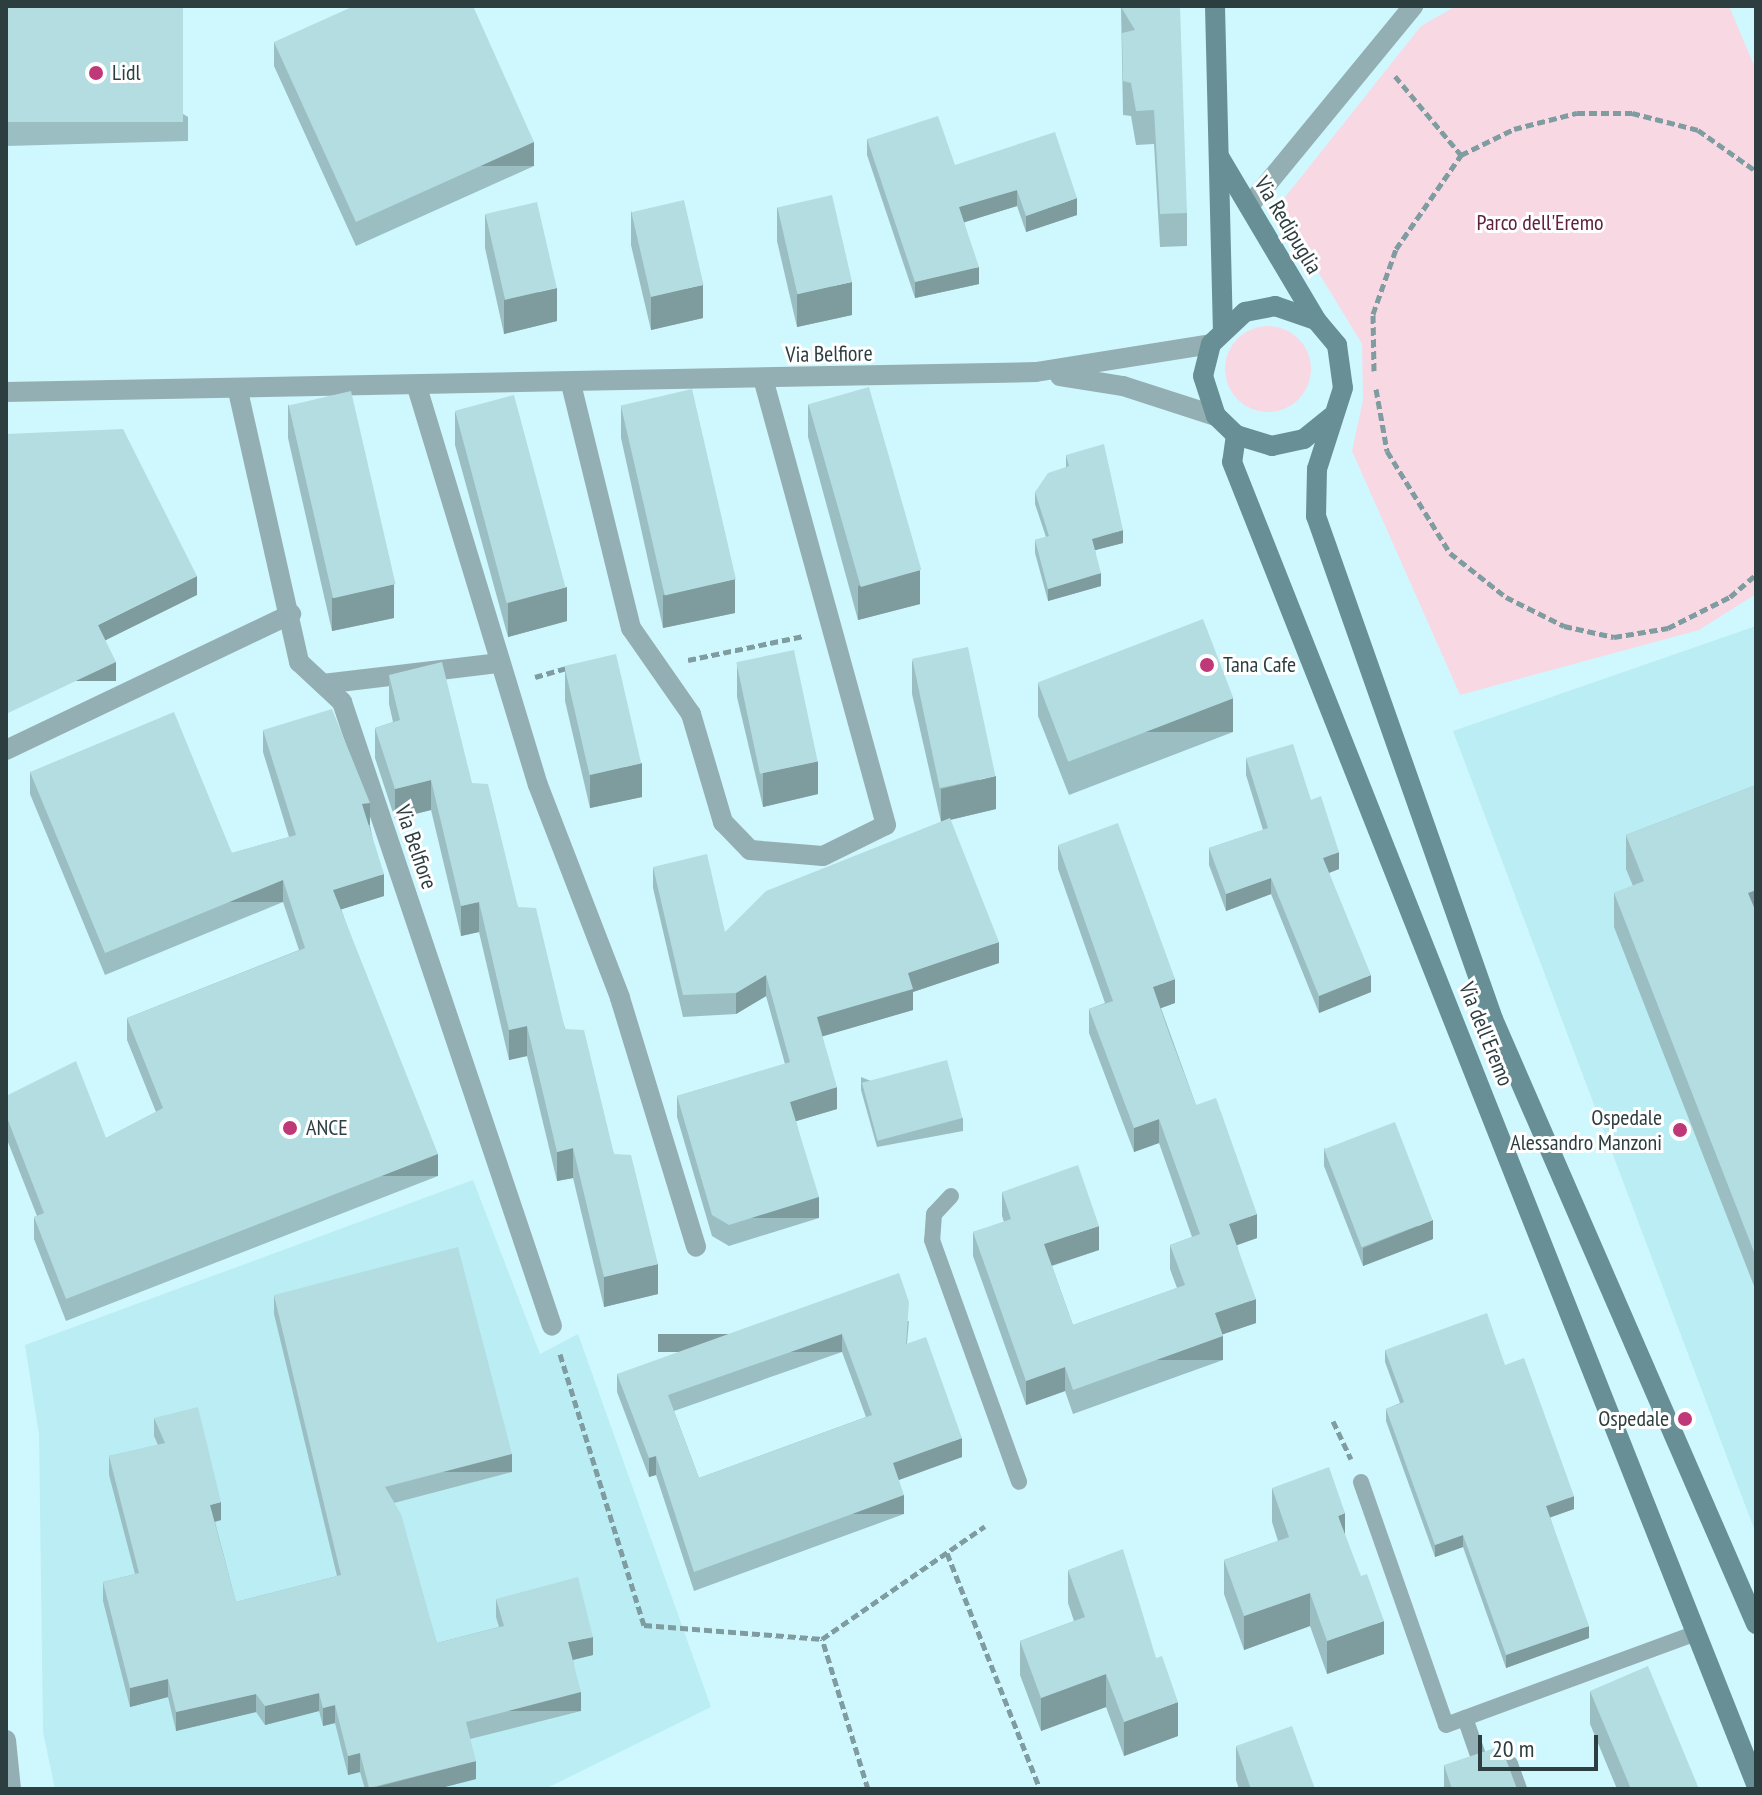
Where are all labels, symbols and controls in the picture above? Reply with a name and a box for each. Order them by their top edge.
place label: Lidl [112,60,141,86]
marker: Lidl [87,64,105,82]
street label: Via Redipuglia [1249,172,1327,278]
park label: Parco dell'Eremo [1476,210,1604,236]
street label: Via Belfiore [785,340,873,368]
place label: Tana Cafe [1223,652,1296,678]
marker: Tana Cafe [1198,656,1216,674]
street label: Via Belfiore [389,801,443,893]
street label: Via dell'Eremo [1453,978,1519,1090]
place label: Ospedale Alessandro Manzoni [1510,1104,1662,1156]
place label: ANCE [306,1115,348,1141]
marker: ANCE [281,1119,299,1137]
marker: Ospedale Alessandro Manzoni [1669,1119,1691,1141]
place label: Ospedale [1598,1406,1669,1432]
marker: Ospedale [1676,1410,1694,1428]
scale bar [1482,1719,1602,1769]
text: 20 m [1492,1733,1534,1764]

